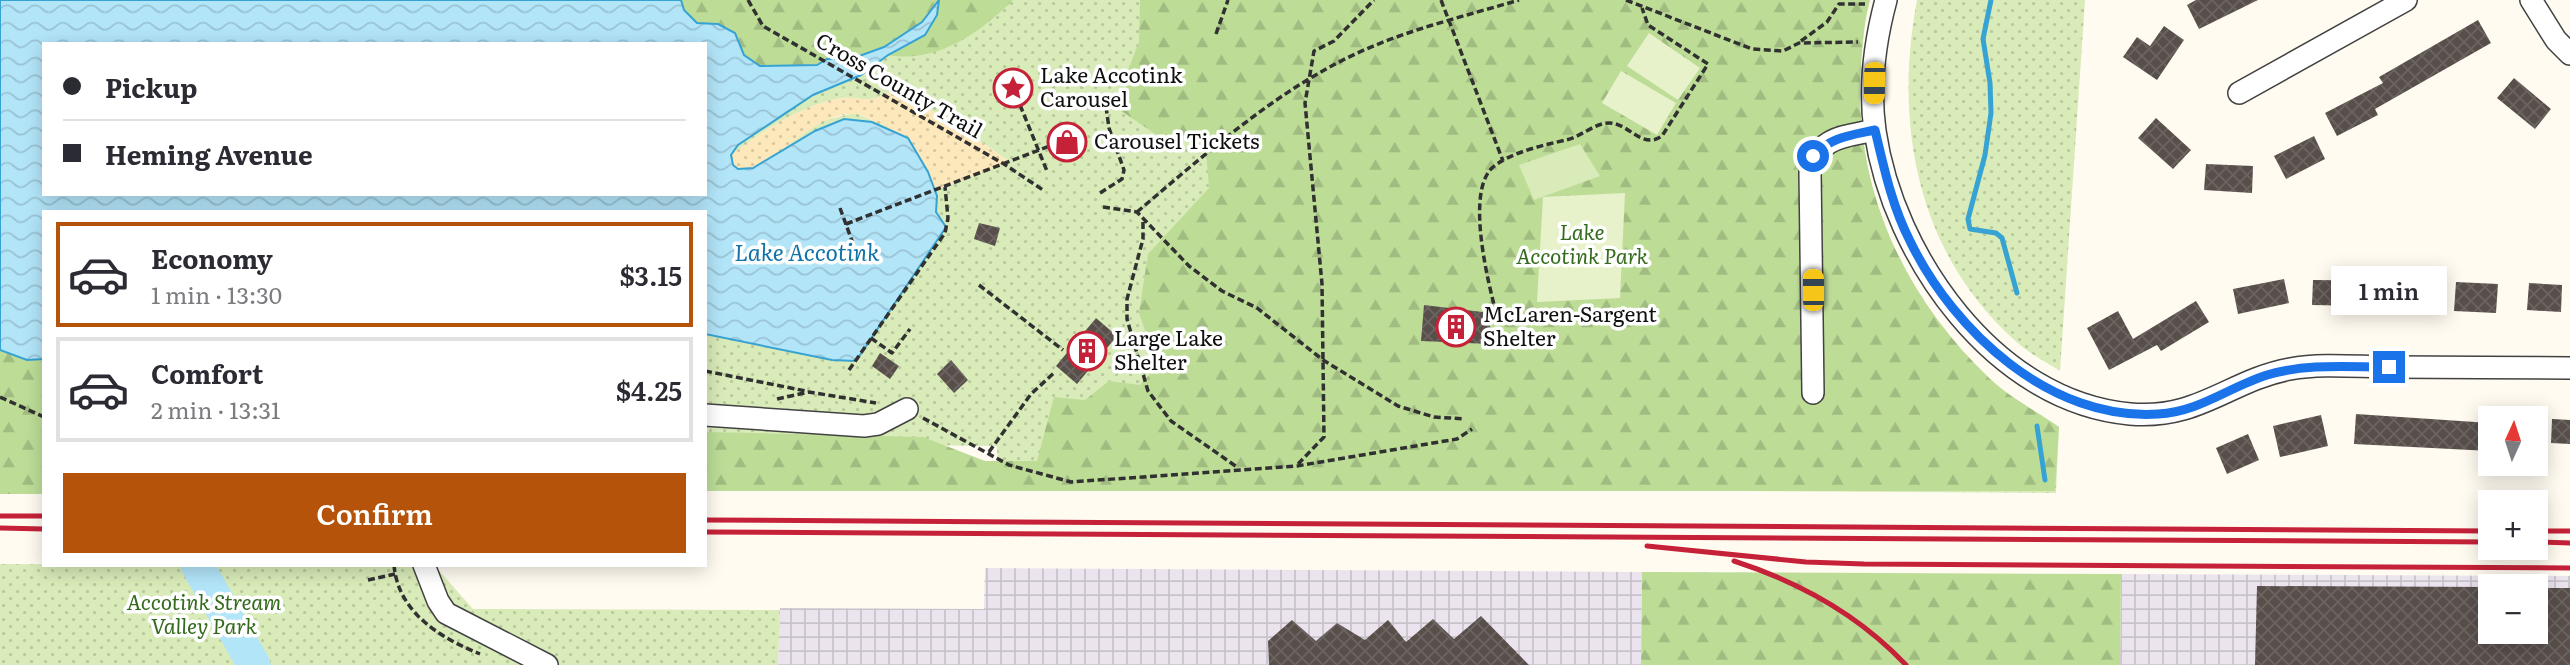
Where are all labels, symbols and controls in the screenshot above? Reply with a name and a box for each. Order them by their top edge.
street label: Cross County Trail [811,23,989,144]
place label: Lake Accotink Carousel [1040,58,1183,113]
car [1864,62,1885,104]
text: Pickup [105,67,197,106]
place icon: Lake Accotink Carousel [992,67,1034,109]
shop icon: Carousel Tickets [1046,121,1088,163]
place label: Carousel Tickets [1094,124,1259,155]
text: Heming Avenue [105,134,313,173]
route start [1797,140,1829,172]
park label: Lake Accotink Park [1516,215,1649,270]
water label: Lake Accotink [734,234,880,268]
text: Economy [151,238,273,277]
icon: car [67,243,130,306]
text: $3.15 [620,255,682,294]
callout: 1 min [2331,266,2447,314]
car [1803,269,1824,311]
text: 1 min [2359,273,2419,307]
text: 1 min · 13:30 [151,277,282,311]
place label: McLaren-Sargent Shelter [1483,297,1657,352]
building icon: McLaren-Sargent Shelter [1435,306,1477,348]
place label: Large Lake Shelter [1114,321,1223,376]
building icon: Large Lake Shelter [1066,330,1108,372]
route end [2373,351,2405,383]
text: Comfort [151,353,263,392]
icon: car [67,358,130,421]
text: $4.25 [616,370,682,409]
text: 2 min · 13:31 [151,392,280,426]
north arrow [2478,406,2548,476]
map controls [2478,406,2548,644]
button: Confirm [63,473,686,553]
button: + [2478,490,2548,560]
button: − [2478,574,2548,644]
park label: Accotink Stream Valley Park [126,585,282,640]

